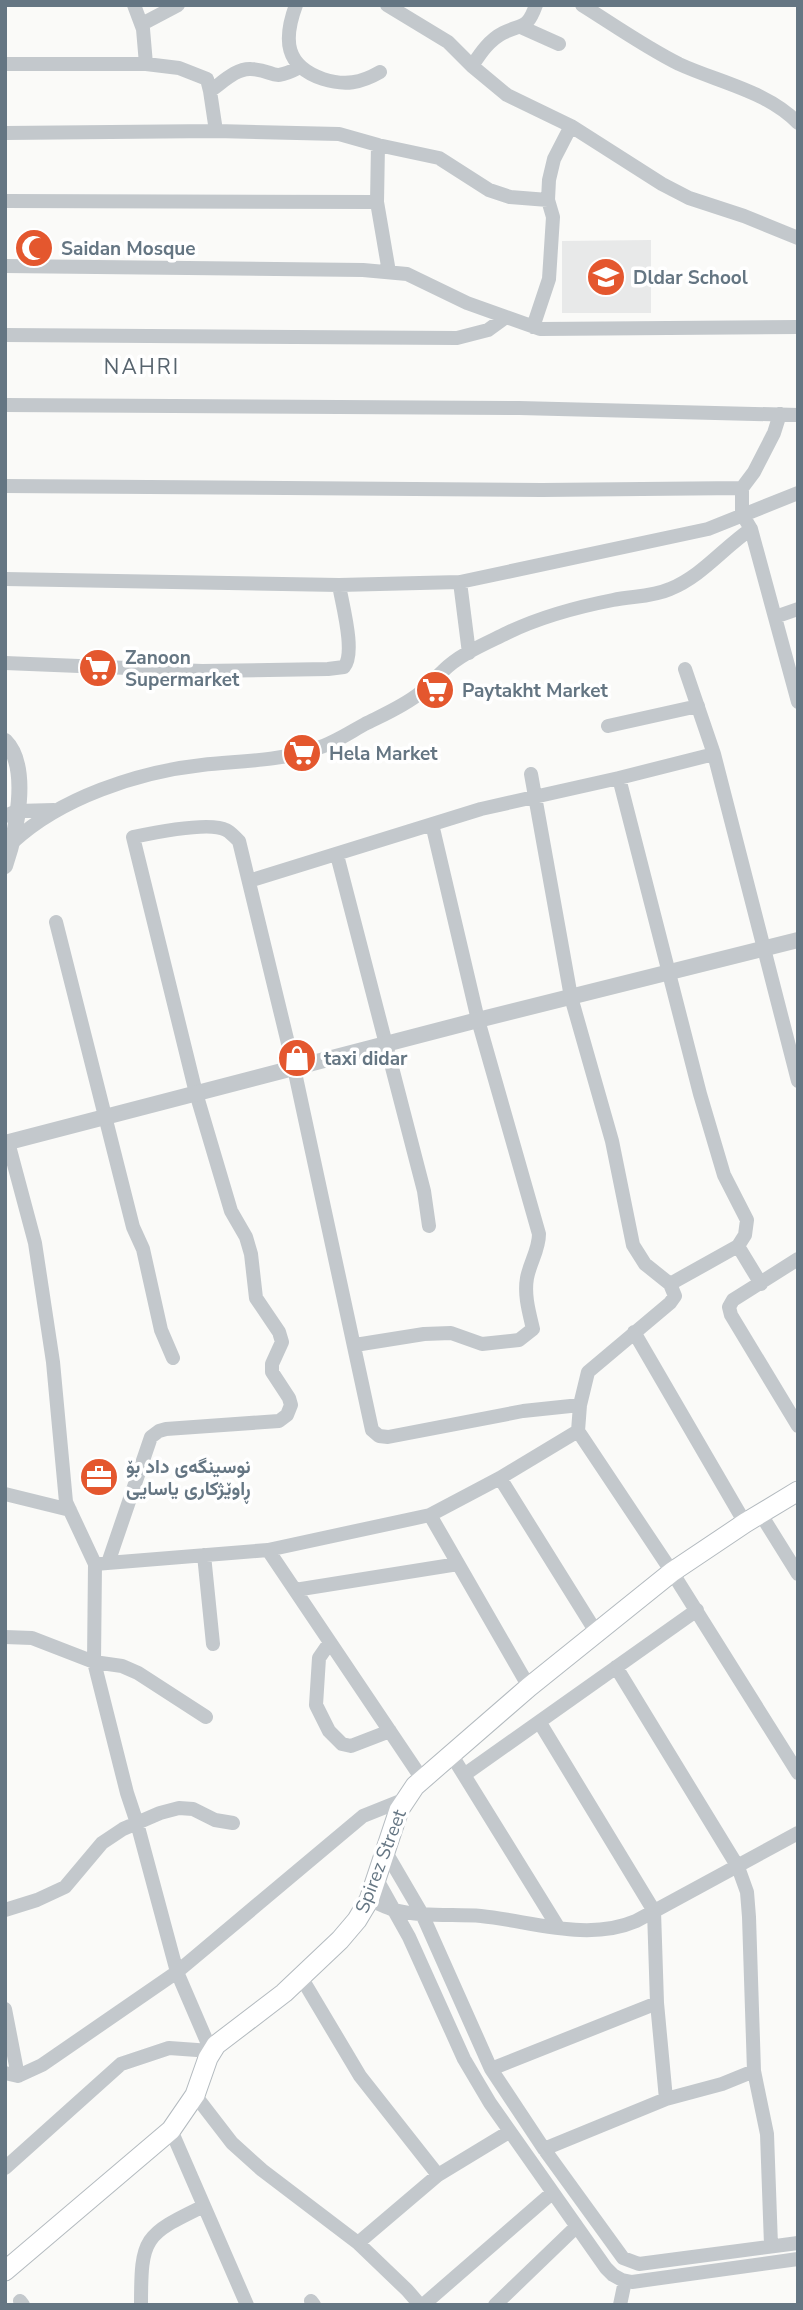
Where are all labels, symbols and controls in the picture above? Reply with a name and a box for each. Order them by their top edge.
mosque icon: Saidan Mosque [13,227,55,269]
place label: Saidan Mosque [61,236,196,262]
school or university icon: Dldar School [585,256,627,298]
place label: Dldar School [633,265,748,291]
district label: NAHRI [104,353,180,381]
place label: Zanoon Supermarket [125,645,240,693]
supermarket icon: Zanoon Supermarket [77,647,119,689]
supermarket icon: Paytakht Market [414,669,456,711]
place label: Paytakht Market [462,678,609,704]
supermarket icon: Hela Market [281,732,323,774]
place label: Hela Market [329,741,438,767]
shop icon: taxi didar [276,1037,318,1079]
place label: taxi didar [324,1046,408,1072]
place label: نوسینگەی داد بۆ ڕاوێژكاری یاسایی [126,1454,251,1504]
office icon: نوسینگەی داد بۆ ڕاوێژكاری یاسایی [78,1456,120,1498]
street label: Spirez Street [349,1805,413,1917]

